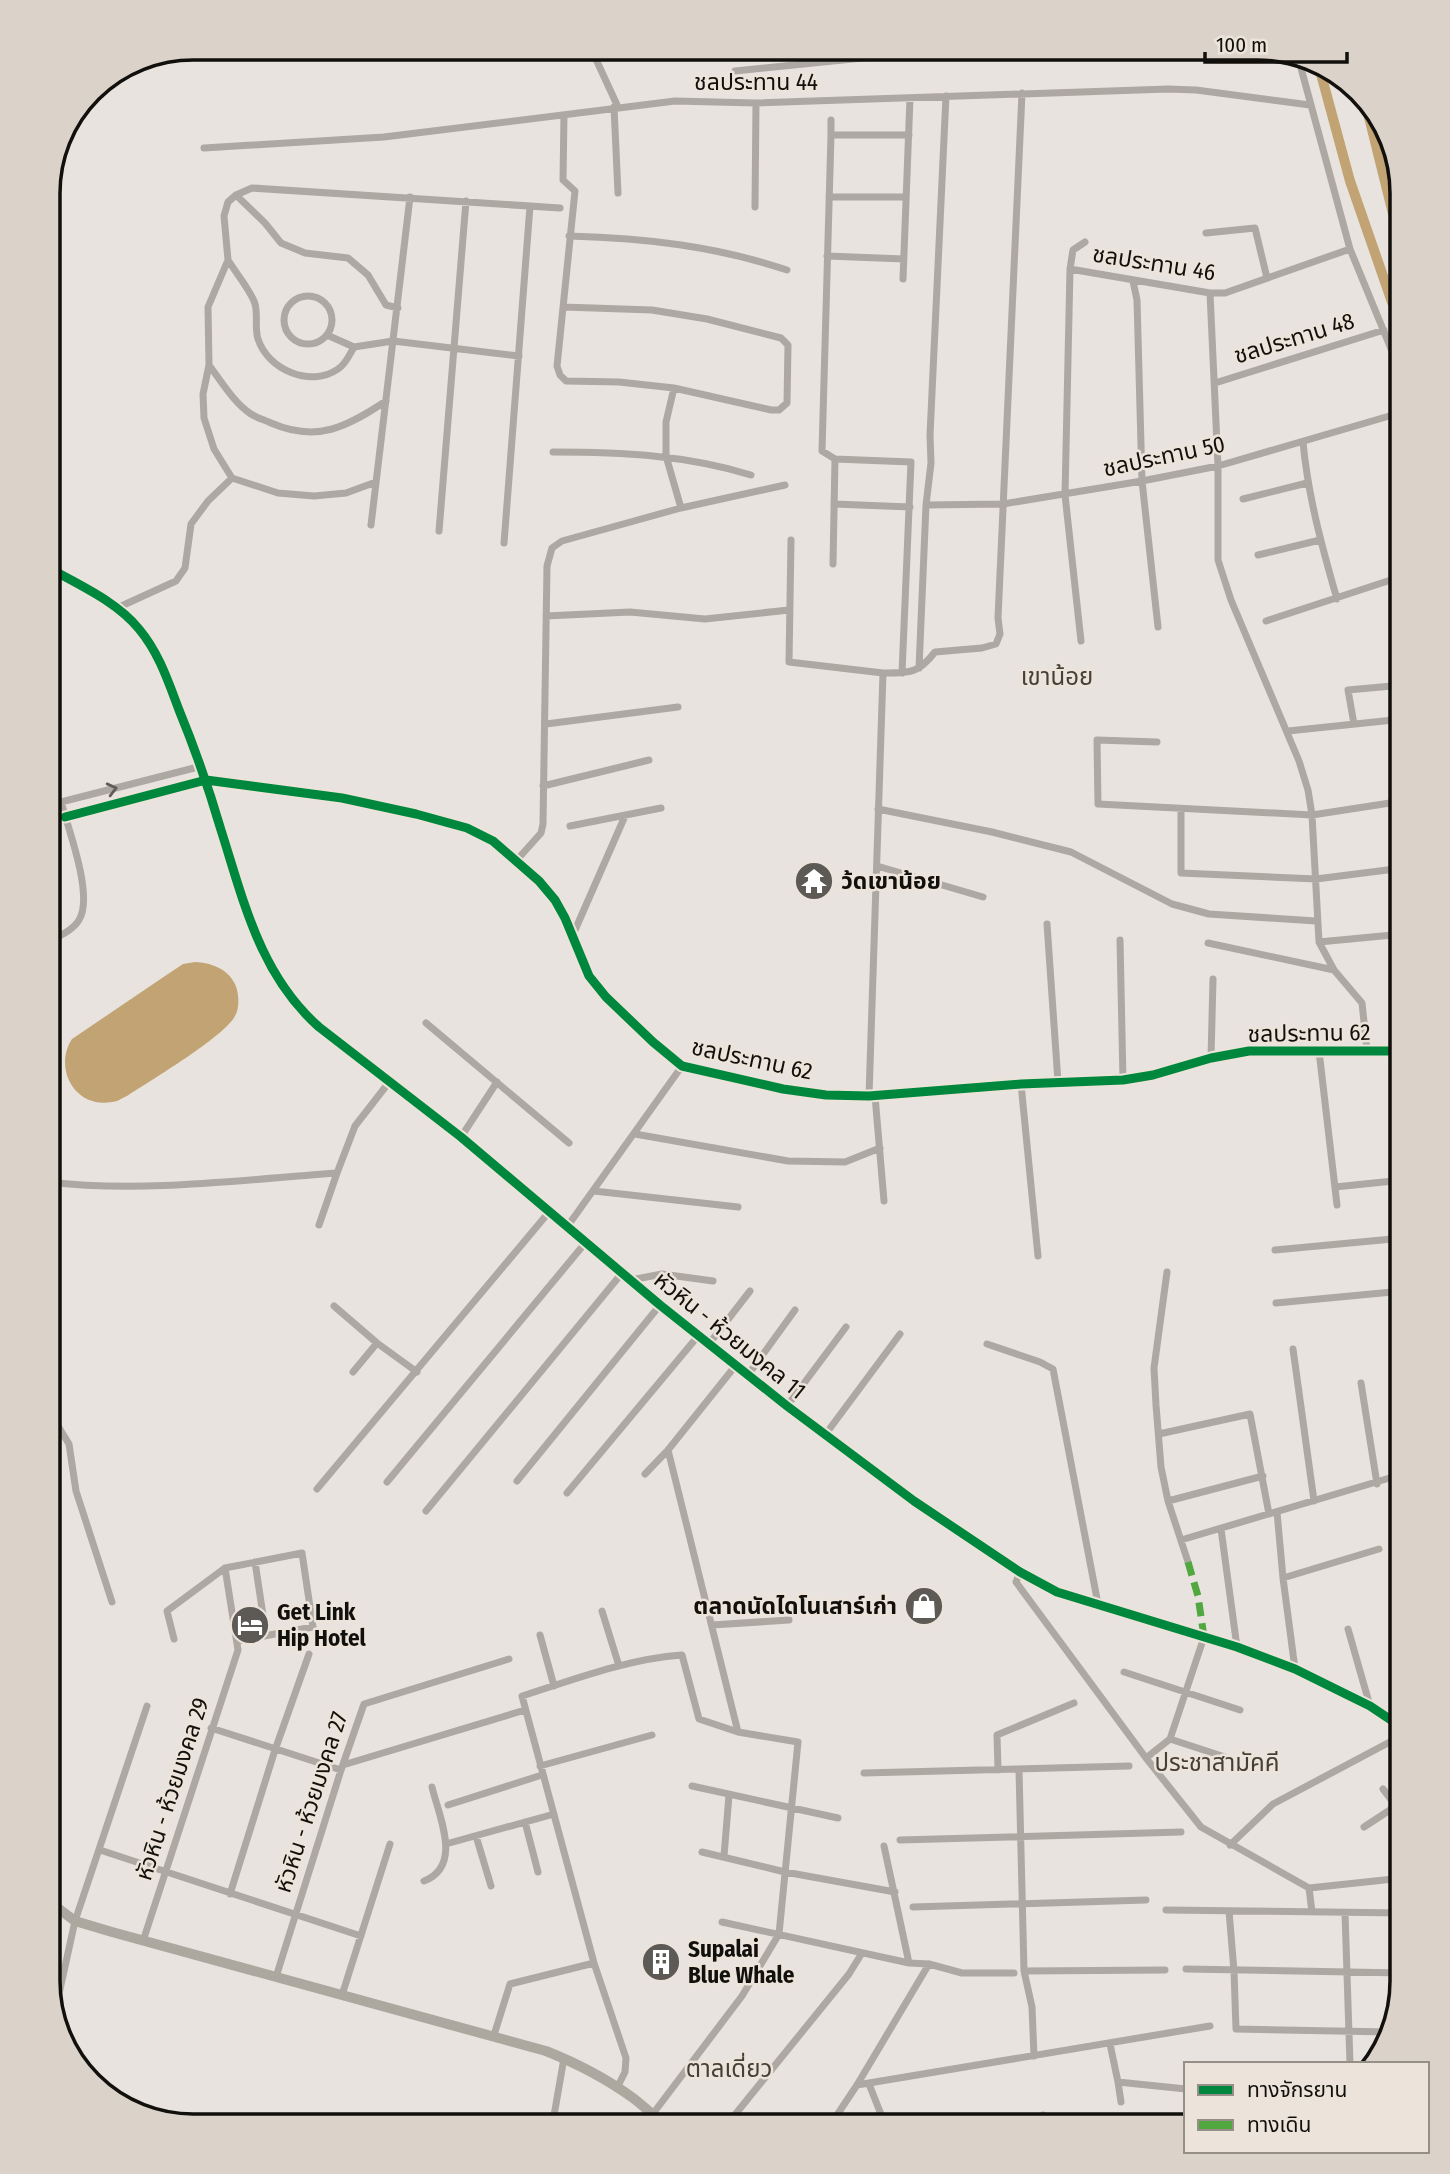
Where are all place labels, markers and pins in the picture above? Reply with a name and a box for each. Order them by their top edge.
temple icon: ว้ดเขาน้อย [793,860,835,902]
place label: ว้ดเขาน้อย [841,867,941,895]
shop icon: ตลาดนัดไดโนเสาร์เก่า [903,1585,945,1627]
place label: ตลาดนัดไดโนเสาร์เก่า [693,1592,897,1620]
place label: Get Link Hip Hotel [277,1598,367,1652]
hotel icon: Get Link Hip Hotel [229,1604,271,1646]
place label: Supalai Blue Whale [688,1935,795,1989]
building icon: Supalai Blue Whale [640,1941,682,1983]

